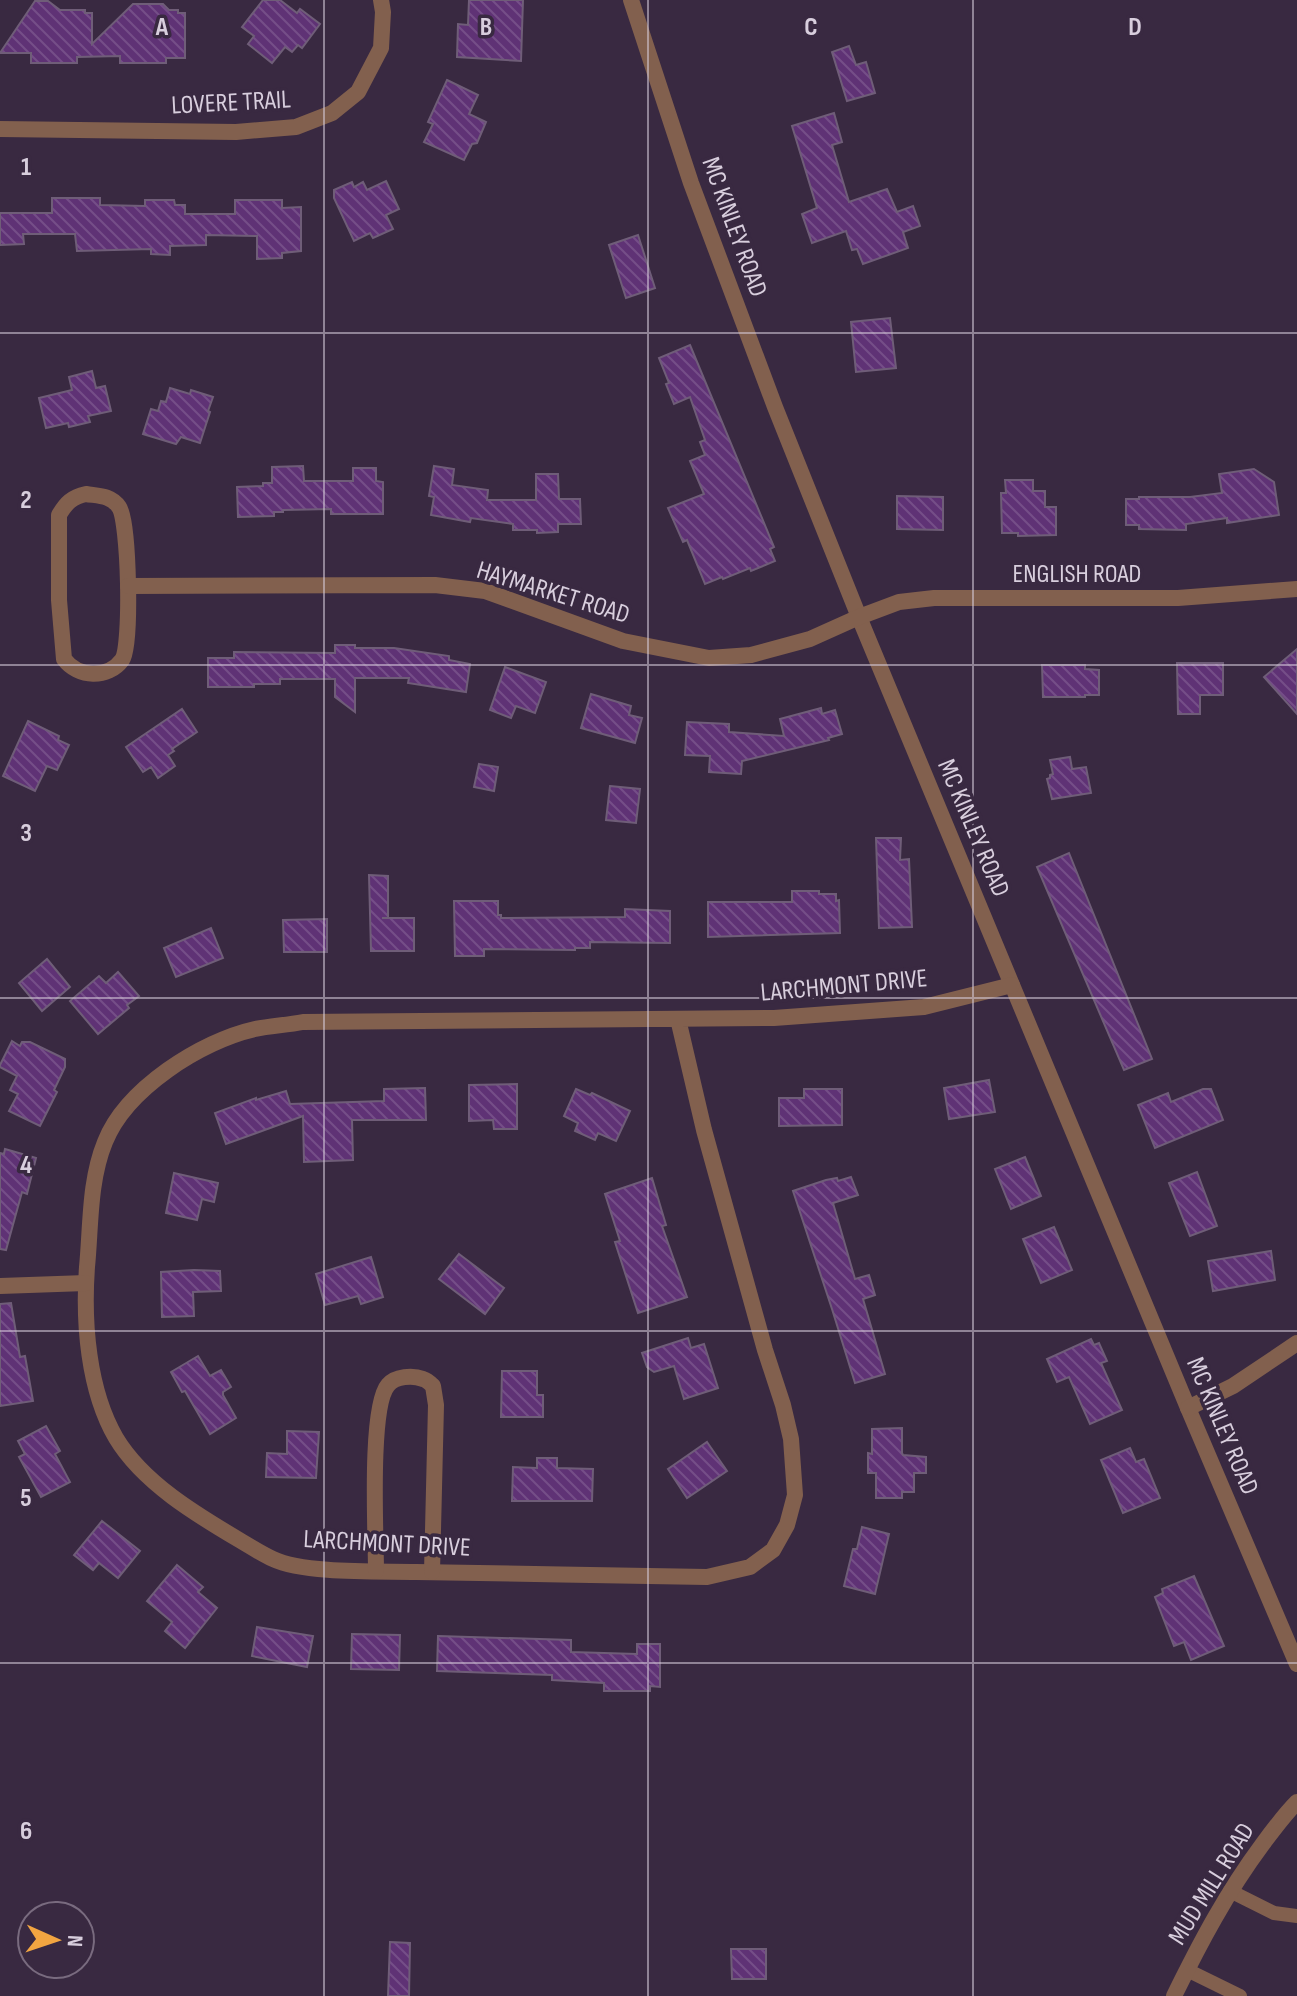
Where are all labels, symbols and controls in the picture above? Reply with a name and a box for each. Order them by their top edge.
text: A [155,12,169,43]
text: B [480,12,492,43]
text: C [804,12,818,43]
text: D [1128,12,1142,43]
street label: LOVERE TRAIL [171,84,292,122]
text: 1 [21,152,31,183]
street label: MC KINLEY ROAD [694,153,774,301]
text: 2 [20,485,32,516]
street label: HAYMARKET ROAD [473,555,633,631]
street label: ENGLISH ROAD [1013,559,1141,590]
street label: MC KINLEY ROAD [930,755,1016,901]
text: 3 [20,818,32,849]
street label: LARCHMONT DRIVE [759,963,929,1009]
text: 4 [20,1150,32,1181]
street label: MC KINLEY ROAD [1179,1353,1265,1499]
text: 5 [20,1483,32,1514]
street label: LARCHMONT DRIVE [303,1524,471,1564]
text: 6 [20,1816,32,1847]
street label: MUD MILL ROAD [1162,1817,1262,1951]
north arrow [16,1900,96,1980]
text: N [61,1934,88,1948]

